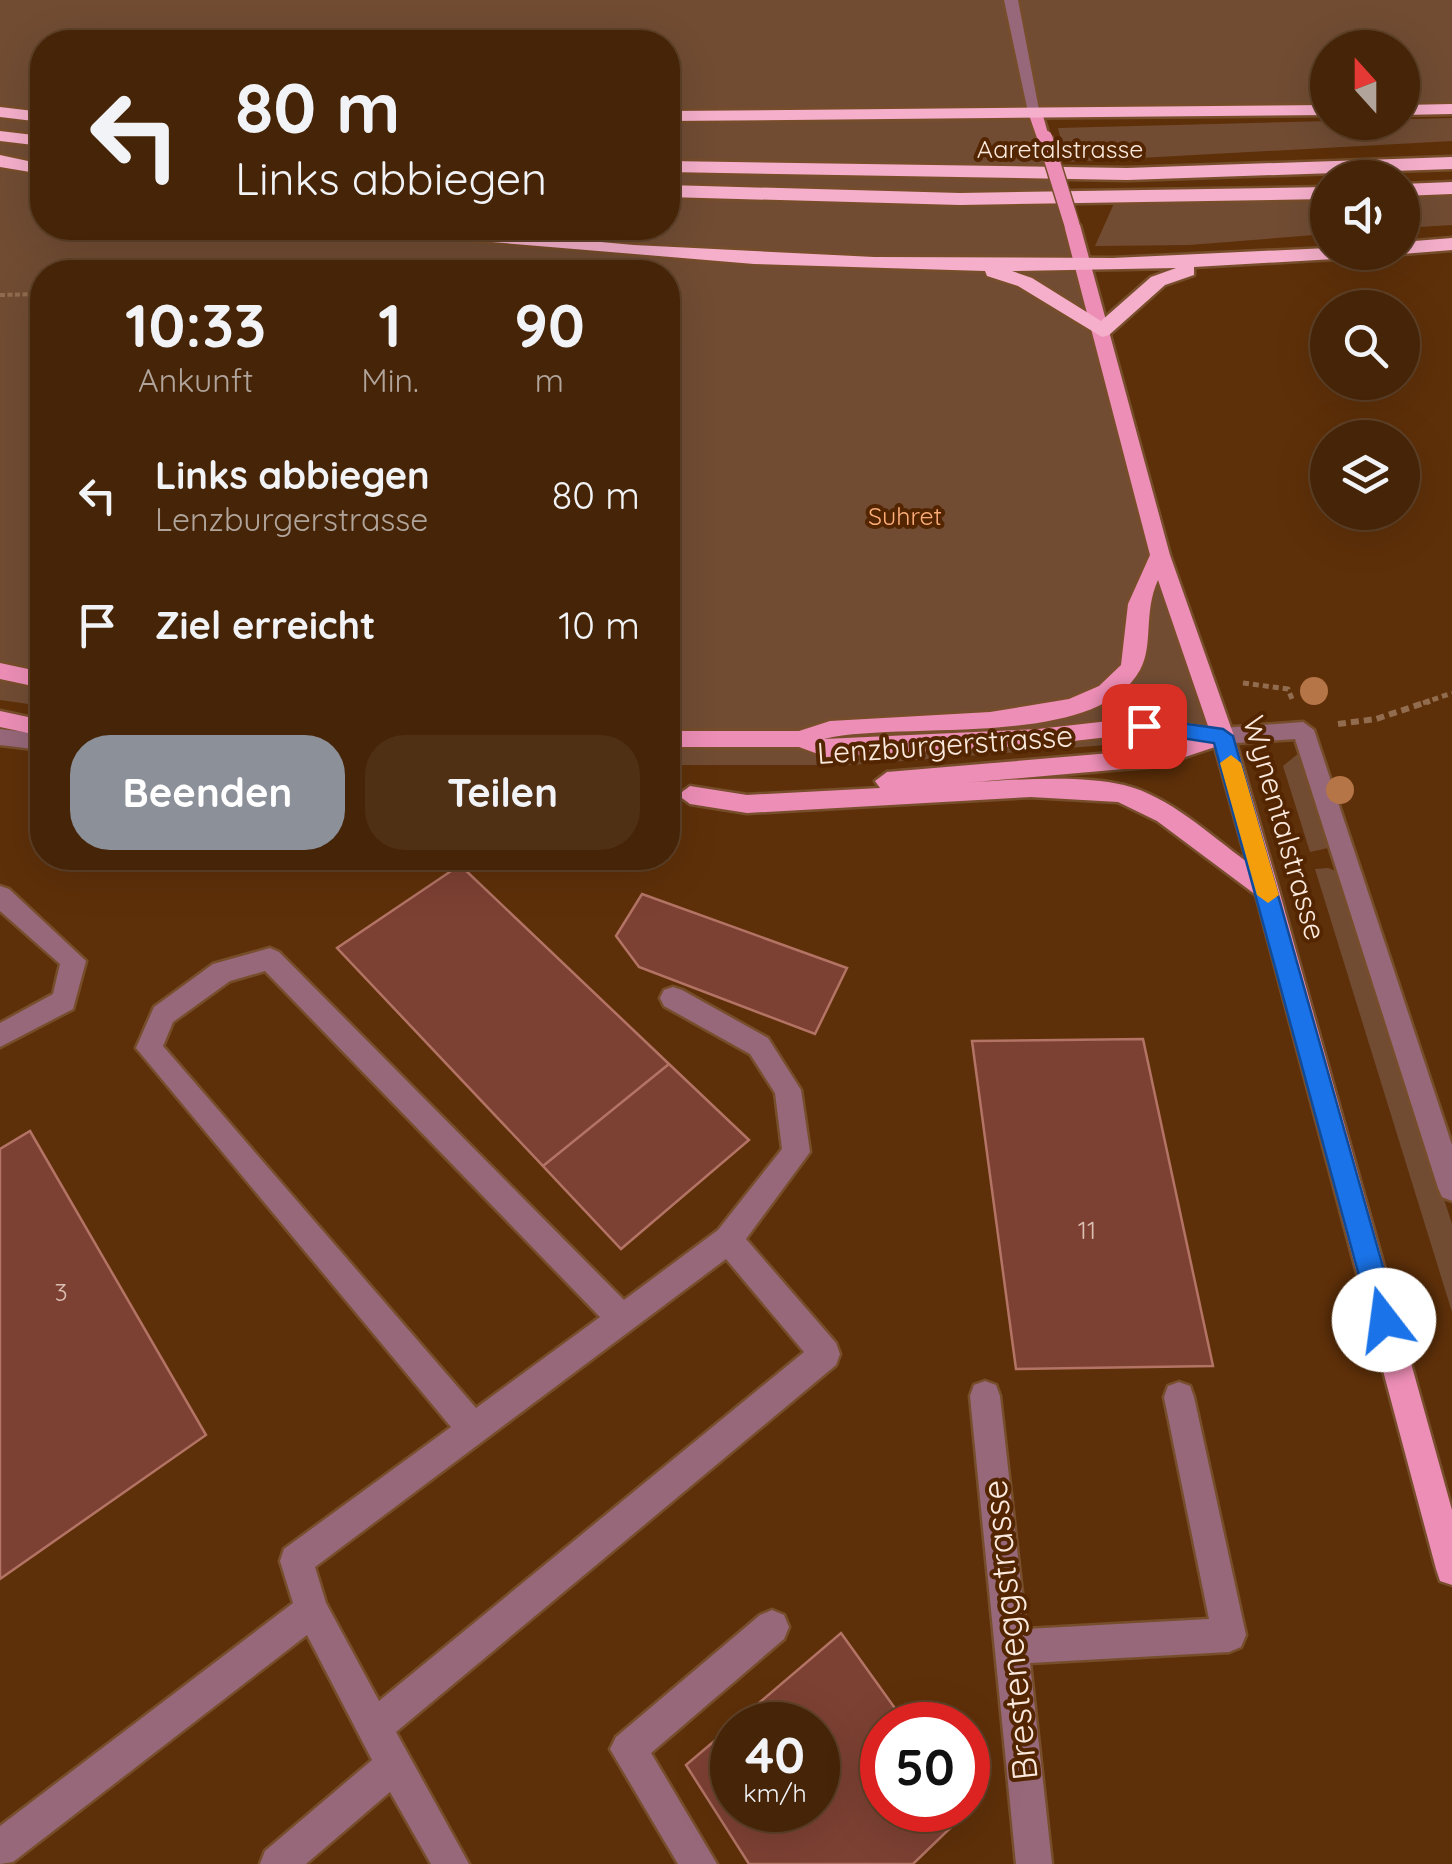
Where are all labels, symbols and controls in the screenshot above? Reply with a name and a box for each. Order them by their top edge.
north arrow [1310,30,1420,140]
map controls [1310,30,1420,530]
text: 80 m [235,63,400,151]
icon: left [70,70,200,200]
street label: Aaretalstrasse [977,133,1143,164]
text: Links abbiegen [235,150,547,206]
button: sound [1310,160,1420,270]
text: 10:33 [125,287,266,362]
text: 1 [378,287,402,362]
text: 90 [514,287,585,362]
button: search [1310,290,1420,400]
text: Ankunft [138,360,253,400]
text: Min. [361,360,419,400]
text: m [535,360,564,400]
button: layers [1310,420,1420,530]
text: Links abbiegen [155,451,430,499]
icon: left [70,468,125,523]
text: 80 m [552,471,640,519]
text: Lenzburgerstrasse [155,499,428,539]
park label: Suhret [868,500,942,531]
icon: arrive [70,598,125,653]
text: Ziel erreicht [155,601,375,649]
text: 10 m [558,601,640,649]
pin [1102,684,1187,769]
icon: arrive [1117,699,1172,754]
street label: Wynentalstrasse [1235,711,1335,944]
street label: Lenzburgerstrasse [816,716,1074,772]
button: Beenden [70,735,345,850]
button: Teilen [365,735,640,850]
house number: 11 [1078,1214,1096,1245]
position arrow [1332,1268,1436,1372]
house number: 3 [54,1276,68,1307]
street label: Bresteneggstrasse [971,1478,1047,1782]
speed limit sign: 50 [860,1702,990,1832]
text: 40 [745,1723,805,1786]
text: km/h [743,1777,807,1808]

